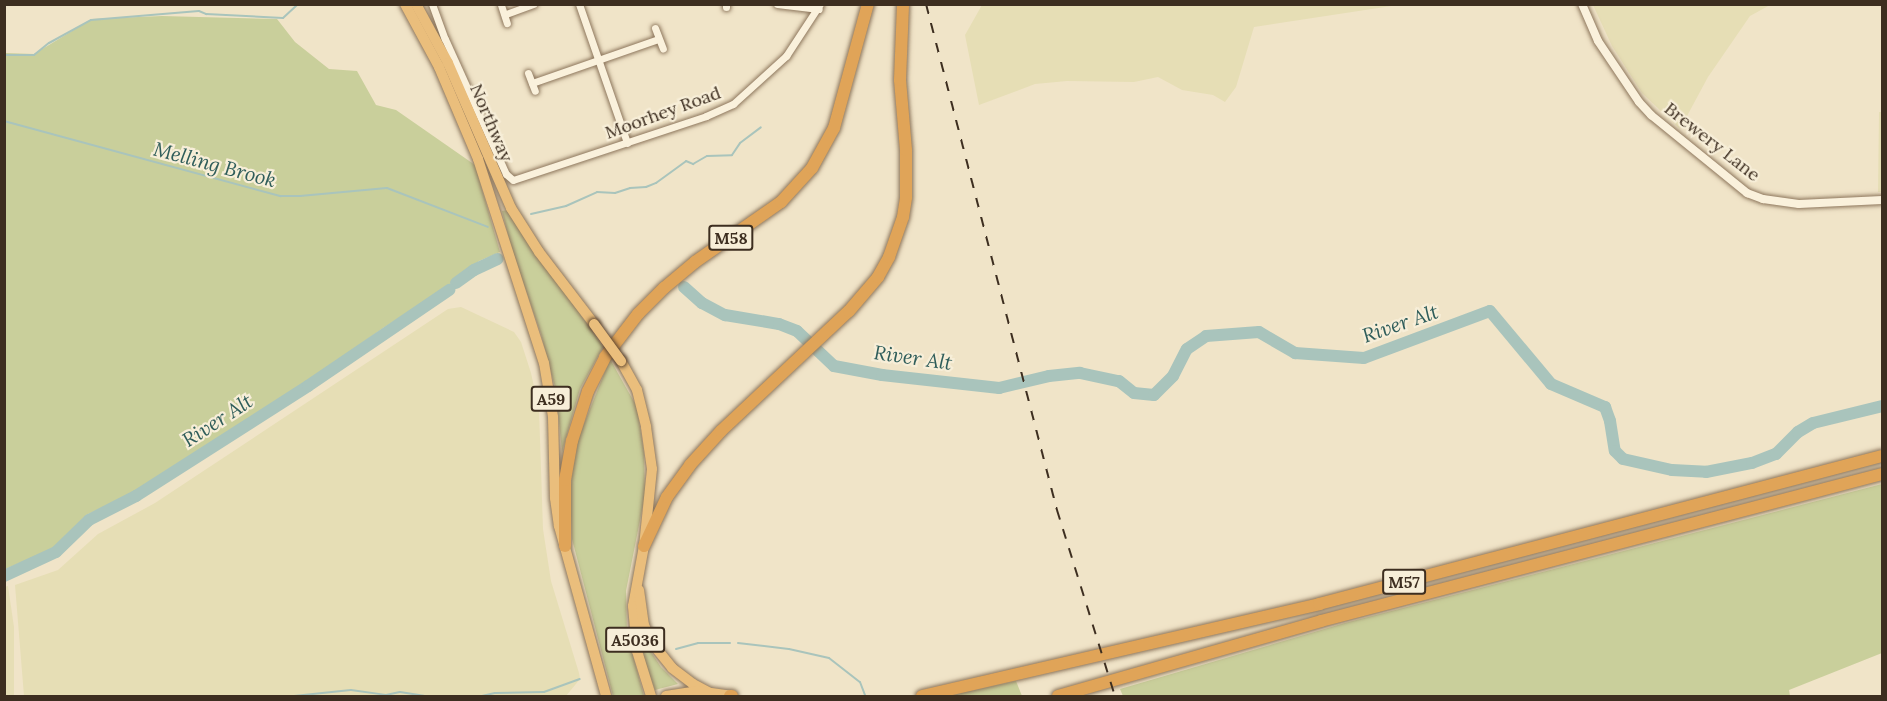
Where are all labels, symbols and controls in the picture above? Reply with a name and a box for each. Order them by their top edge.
street label: Northway [465,81,517,165]
street label: Moorhey Road [602,82,724,144]
street label: Brewery Lane [1660,98,1764,186]
water label: Melling Brook [151,136,279,192]
road number: M58 [707,225,755,251]
water label: River Alt [1359,299,1441,347]
water label: River Alt [872,340,954,374]
road number: A59 [530,386,572,412]
water label: River Alt [177,388,257,452]
road number: M57 [1382,569,1426,595]
road number: A5036 [605,627,665,653]

